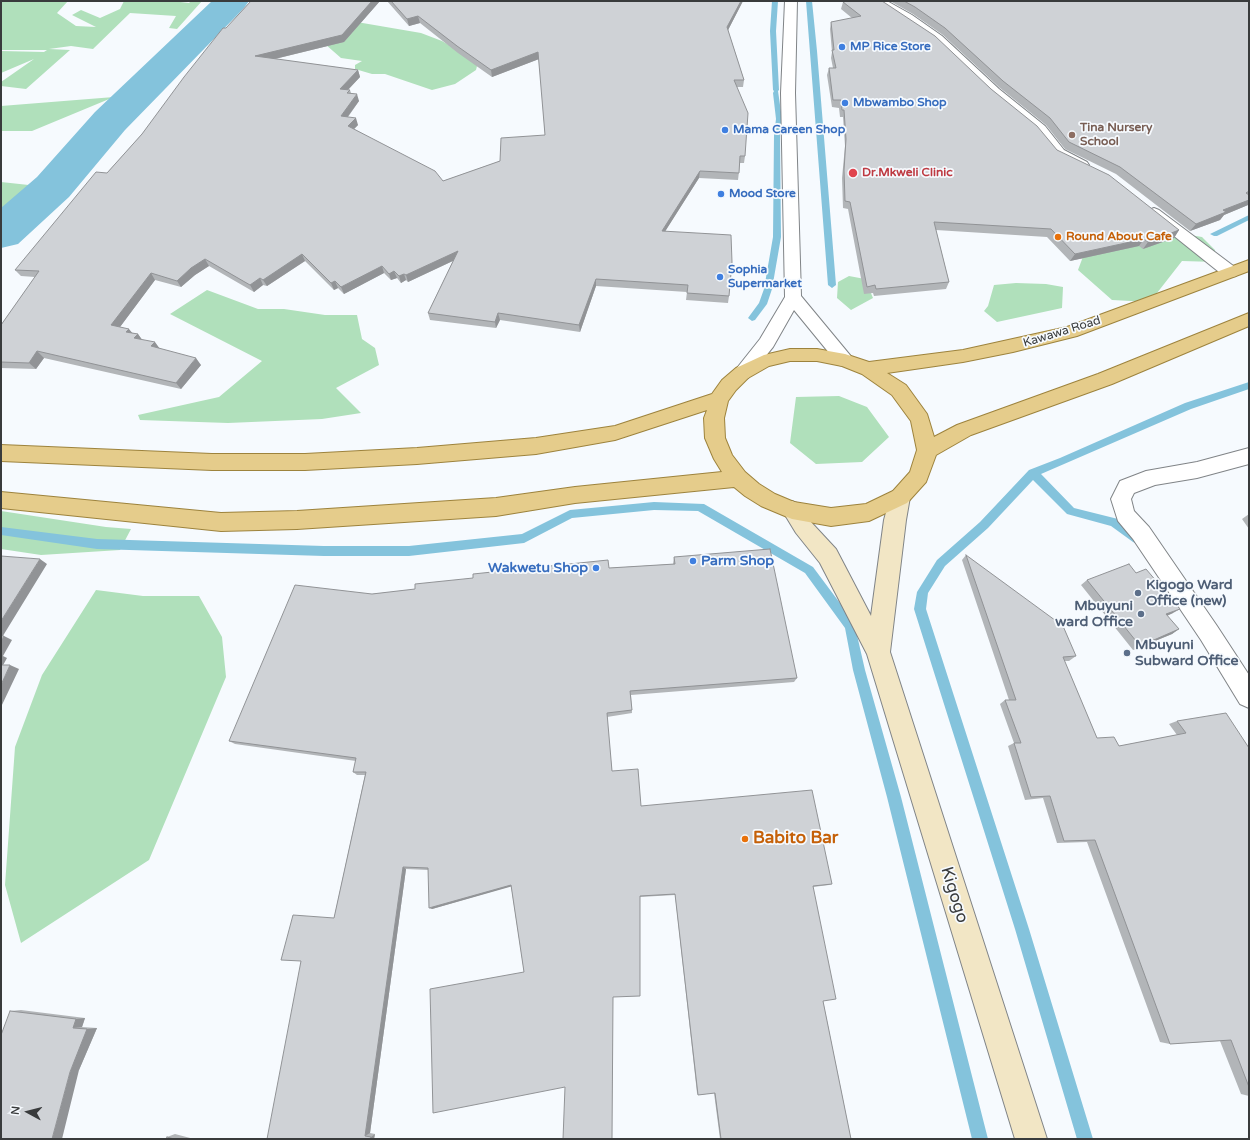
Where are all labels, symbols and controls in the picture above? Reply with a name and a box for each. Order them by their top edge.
place label: MP Rice Store [850,40,931,54]
marker: MP Rice Store [837,42,847,52]
place label: Mbwambo Shop [853,96,947,110]
marker: Mbwambo Shop [840,98,850,108]
place label: Tina Nursery School [1080,121,1152,149]
place label: Mama Careen Shop [733,123,845,137]
marker: Mama Careen Shop [720,125,730,135]
marker: Tina Nursery School [1067,130,1077,140]
place label: Dr.Mkweli Clinic [862,166,953,180]
marker: Dr.Mkweli Clinic [847,167,859,179]
place label: Mood Store [729,187,796,201]
marker: Mood Store [716,189,726,199]
place label: Round About Cafe [1066,230,1172,244]
marker: Round About Cafe [1053,232,1063,242]
place label: Sophia Supermarket [728,263,802,291]
marker: Sophia Supermarket [715,272,725,282]
street label: Kawawa Road [1022,313,1102,351]
place label: Parm Shop [701,553,774,569]
marker: Parm Shop [688,556,698,566]
place label: Wakwetu Shop [488,560,588,576]
marker: Wakwetu Shop [591,563,601,573]
place label: Kigogo Ward Office (new) [1146,577,1233,610]
marker: Kigogo Ward Office (new) [1133,588,1143,598]
place label: Mbuyuni ward Office [1055,598,1133,630]
marker: Mbuyuni ward Office [1136,609,1146,619]
place label: Mbuyuni Subward Office [1135,637,1238,670]
marker: Mbuyuni Subward Office [1122,648,1132,658]
place label: Babito Bar [753,829,838,849]
marker: Babito Bar [740,834,750,844]
street label: Kigogo [936,864,972,926]
north arrow [8,1092,48,1132]
text: N [9,1105,23,1116]

